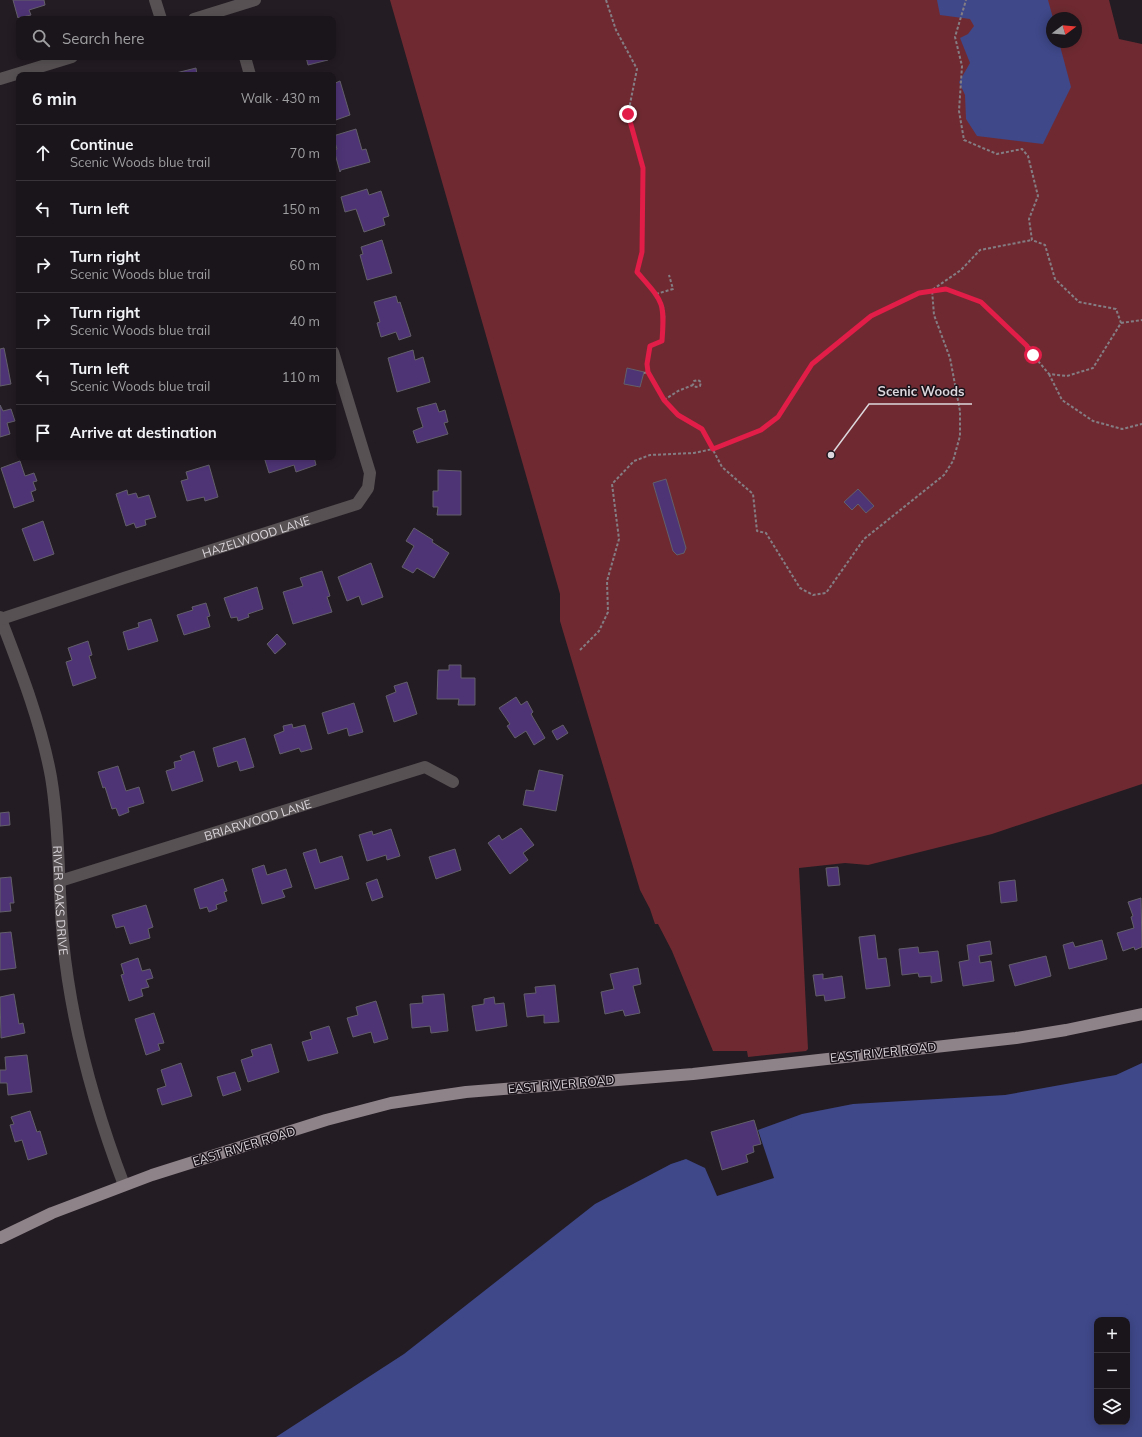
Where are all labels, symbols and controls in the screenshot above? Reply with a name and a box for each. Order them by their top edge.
north arrow [1046,12,1082,48]
search box [16,16,336,60]
icon: search [30,27,52,49]
text: Search here [62,29,144,48]
text: 6 min [32,88,77,109]
text: Walk · 430 m [241,90,320,106]
route end [619,105,637,123]
text: Continue [70,135,133,154]
icon: ahead [32,142,54,164]
text: 70 m [290,145,320,161]
text: Scenic Woods blue trail [70,154,210,170]
icon: left [32,198,54,220]
text: Turn left [70,199,129,218]
text: 150 m [282,201,320,217]
text: Turn right [70,247,140,266]
icon: right [32,254,54,276]
text: 60 m [290,257,320,273]
text: Scenic Woods blue trail [70,266,210,282]
text: Turn right [70,303,140,322]
icon: right [32,310,54,332]
text: 40 m [290,313,320,329]
text: Scenic Woods blue trail [70,322,210,338]
route start [1024,346,1042,364]
text: Turn left [70,359,129,378]
icon: left [32,366,54,388]
text: 110 m [282,369,320,385]
text: Scenic Woods blue trail [70,378,210,394]
callout: Scenic Woods [869,379,972,404]
text: Scenic Woods [878,383,965,399]
icon: arrive [32,422,54,444]
text: Arrive at destination [70,423,217,442]
street label: HAZELWOOD LANE [200,512,312,560]
street label: BRIARWOOD LANE [202,796,313,843]
street label: RIVER OAKS DRIVE [50,845,72,956]
street label: EAST RIVER ROAD [829,1039,937,1065]
street label: EAST RIVER ROAD [507,1072,615,1096]
street label: EAST RIVER ROAD [191,1123,297,1169]
map controls [1094,1317,1130,1425]
button: + [1094,1317,1130,1353]
button: − [1094,1353,1130,1389]
button: layers [1094,1389,1130,1425]

